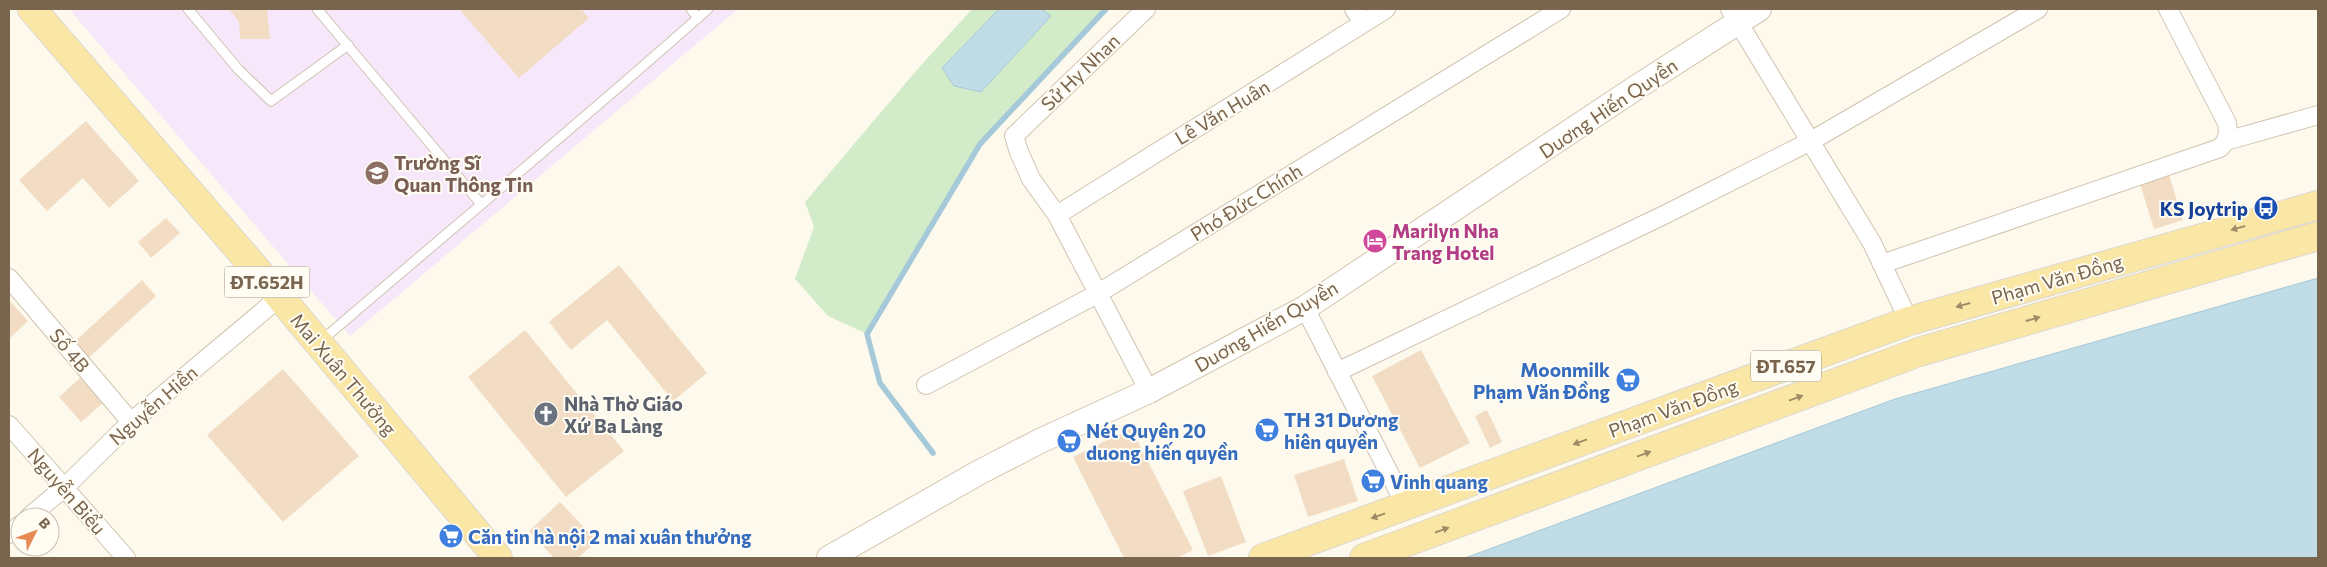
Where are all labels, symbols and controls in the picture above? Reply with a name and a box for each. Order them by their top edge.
street label: Sử Hy Nhan [1036,29,1124,115]
street label: Duơng Hiến Quyền [1535,53,1681,163]
street label: Lê Văn Huân [1170,75,1274,149]
place label: Trường Sĩ Quan Thông Tin [394,151,533,196]
street label: Phó Đức Chính [1186,159,1306,245]
school or university icon: Trường Sĩ Quan Thông Tin [364,160,390,186]
bus stop icon: KS Joytrip [2253,195,2279,221]
place label: KS Joytrip [2160,197,2248,220]
place label: Marilyn Nha Trang Hotel [1392,219,1499,264]
one-way arrow [2230,224,2245,232]
hotel icon: Marilyn Nha Trang Hotel [1362,228,1388,254]
street label: Phạm Văn Đồng [1989,249,2125,309]
road number: ĐT.652H [224,266,310,298]
street label: Duơng Hiến Quyền [1190,276,1342,376]
one-way arrow [1956,302,1971,310]
street label: Mai Xuân Thưởng [286,308,402,440]
one-way arrow [2026,314,2041,322]
street label: Số 4B [45,324,95,376]
road number: ĐT.657 [1751,351,1821,382]
place label: Moonmilk Phạm Văn Đồng [1473,358,1611,404]
street label: Nguyễn Hiền [104,360,202,450]
supermarket icon: Moonmilk Phạm Văn Đồng [1615,367,1641,393]
street label: Phạm Văn Đồng [1605,374,1741,442]
place label: Nhà Thờ Giáo Xứ Ba Làng [564,392,683,437]
one-way arrow [1789,394,1804,402]
church icon: Nhà Thờ Giáo Xứ Ba Làng [533,401,559,427]
place label: TH 31 Dương hiên quyền [1284,408,1399,453]
supermarket icon: TH 31 Dương hiên quyền [1254,417,1280,443]
place label: Nét Quyên 20 duong hiến quyền [1086,419,1238,464]
supermarket icon: Nét Quyên 20 duong hiến quyền [1056,428,1082,454]
one-way arrow [1572,438,1587,446]
street label: Nguyễn Biểu [23,443,111,539]
one-way arrow [1637,450,1651,458]
supermarket icon: Vinh quang [1360,468,1386,494]
place label: Vinh quang [1390,470,1488,493]
north arrow [10,507,60,557]
one-way arrow [1370,512,1385,520]
supermarket icon: Căn tin hà nội 2 mai xuân thưởng [438,523,464,549]
place label: Căn tin hà nội 2 mai xuân thưởng [468,525,752,549]
one-way arrow [1435,526,1450,533]

